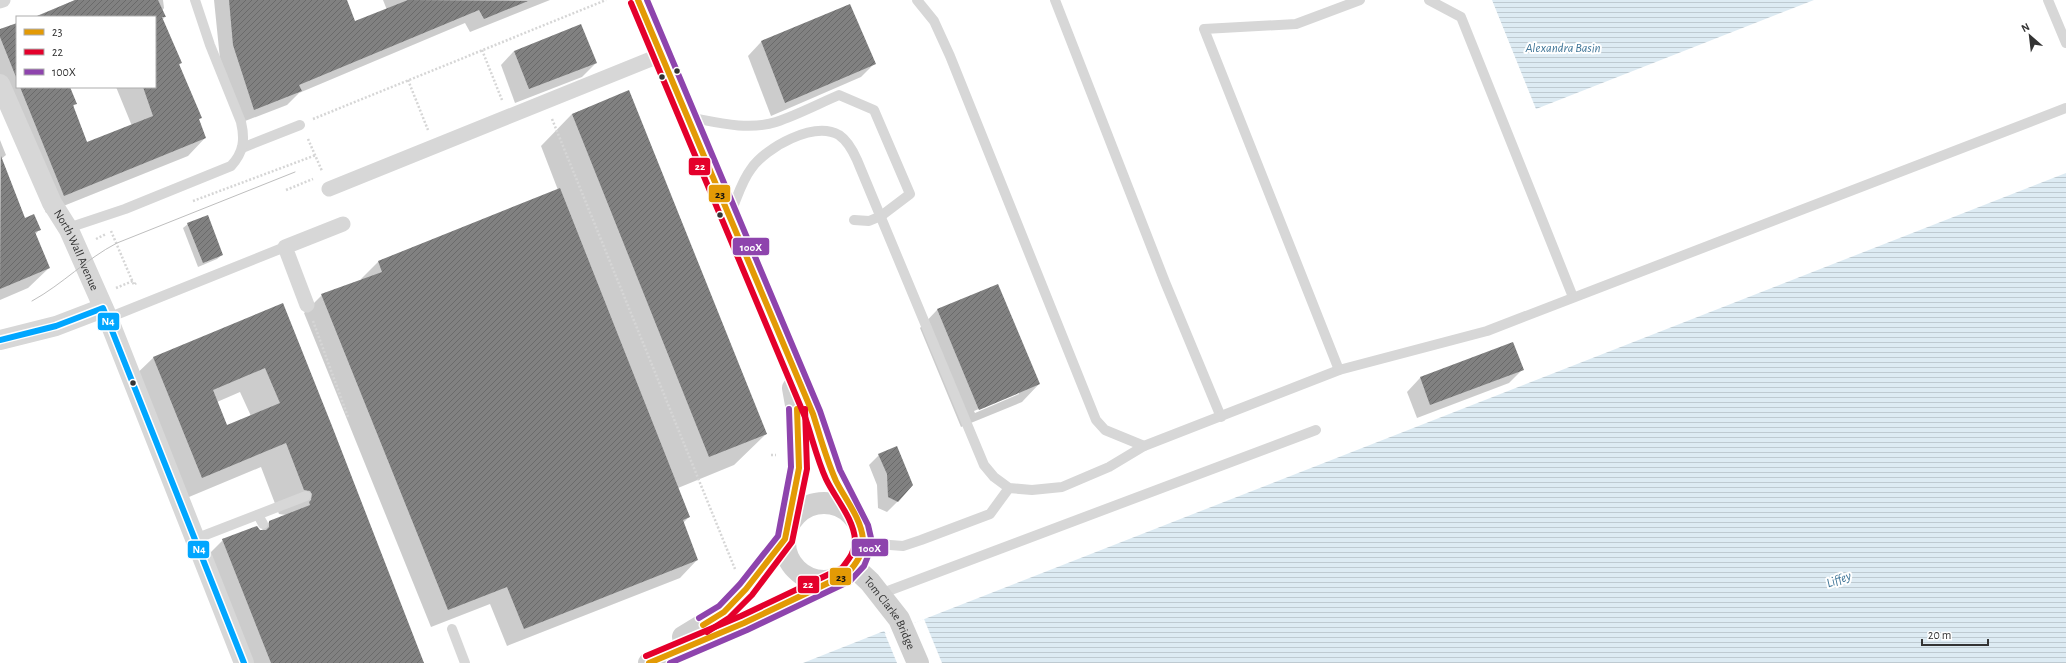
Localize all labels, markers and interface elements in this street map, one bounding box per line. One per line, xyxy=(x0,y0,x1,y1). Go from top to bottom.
legend xyxy=(16,16,156,88)
north arrow xyxy=(2010,16,2050,56)
text: N xyxy=(2020,21,2032,34)
text: 23 xyxy=(52,26,62,38)
water label: Alexandra Basin xyxy=(1524,42,1601,55)
text: 22 xyxy=(52,46,63,58)
text: 100X xyxy=(52,66,76,78)
unlabelled marker xyxy=(672,66,682,76)
unlabelled marker xyxy=(657,72,667,82)
line badge: 22 xyxy=(688,157,711,176)
text: 22 xyxy=(695,161,705,172)
line badge: 23 xyxy=(708,184,731,203)
text: 23 xyxy=(715,189,725,200)
street label: North Wall Avenue xyxy=(52,207,101,292)
unlabelled marker xyxy=(715,210,725,220)
line badge: 100X xyxy=(732,237,770,256)
text: 100X xyxy=(740,242,762,253)
line badge: N4 xyxy=(97,312,120,331)
text: N4 xyxy=(101,316,115,327)
unlabelled marker xyxy=(128,378,138,388)
line badge: 100X xyxy=(851,538,889,557)
line badge: N4 xyxy=(187,540,210,559)
text: 100X xyxy=(859,543,881,554)
text: N4 xyxy=(192,544,206,555)
line badge: 23 xyxy=(829,567,852,586)
water label: Liffey xyxy=(1825,569,1854,590)
text: 23 xyxy=(836,572,846,583)
street label: Tom Clarke Bridge xyxy=(862,574,917,651)
line badge: 22 xyxy=(797,575,820,594)
text: 22 xyxy=(803,579,813,590)
scale bar xyxy=(1922,621,1988,647)
text: 20 m xyxy=(1928,629,1951,641)

